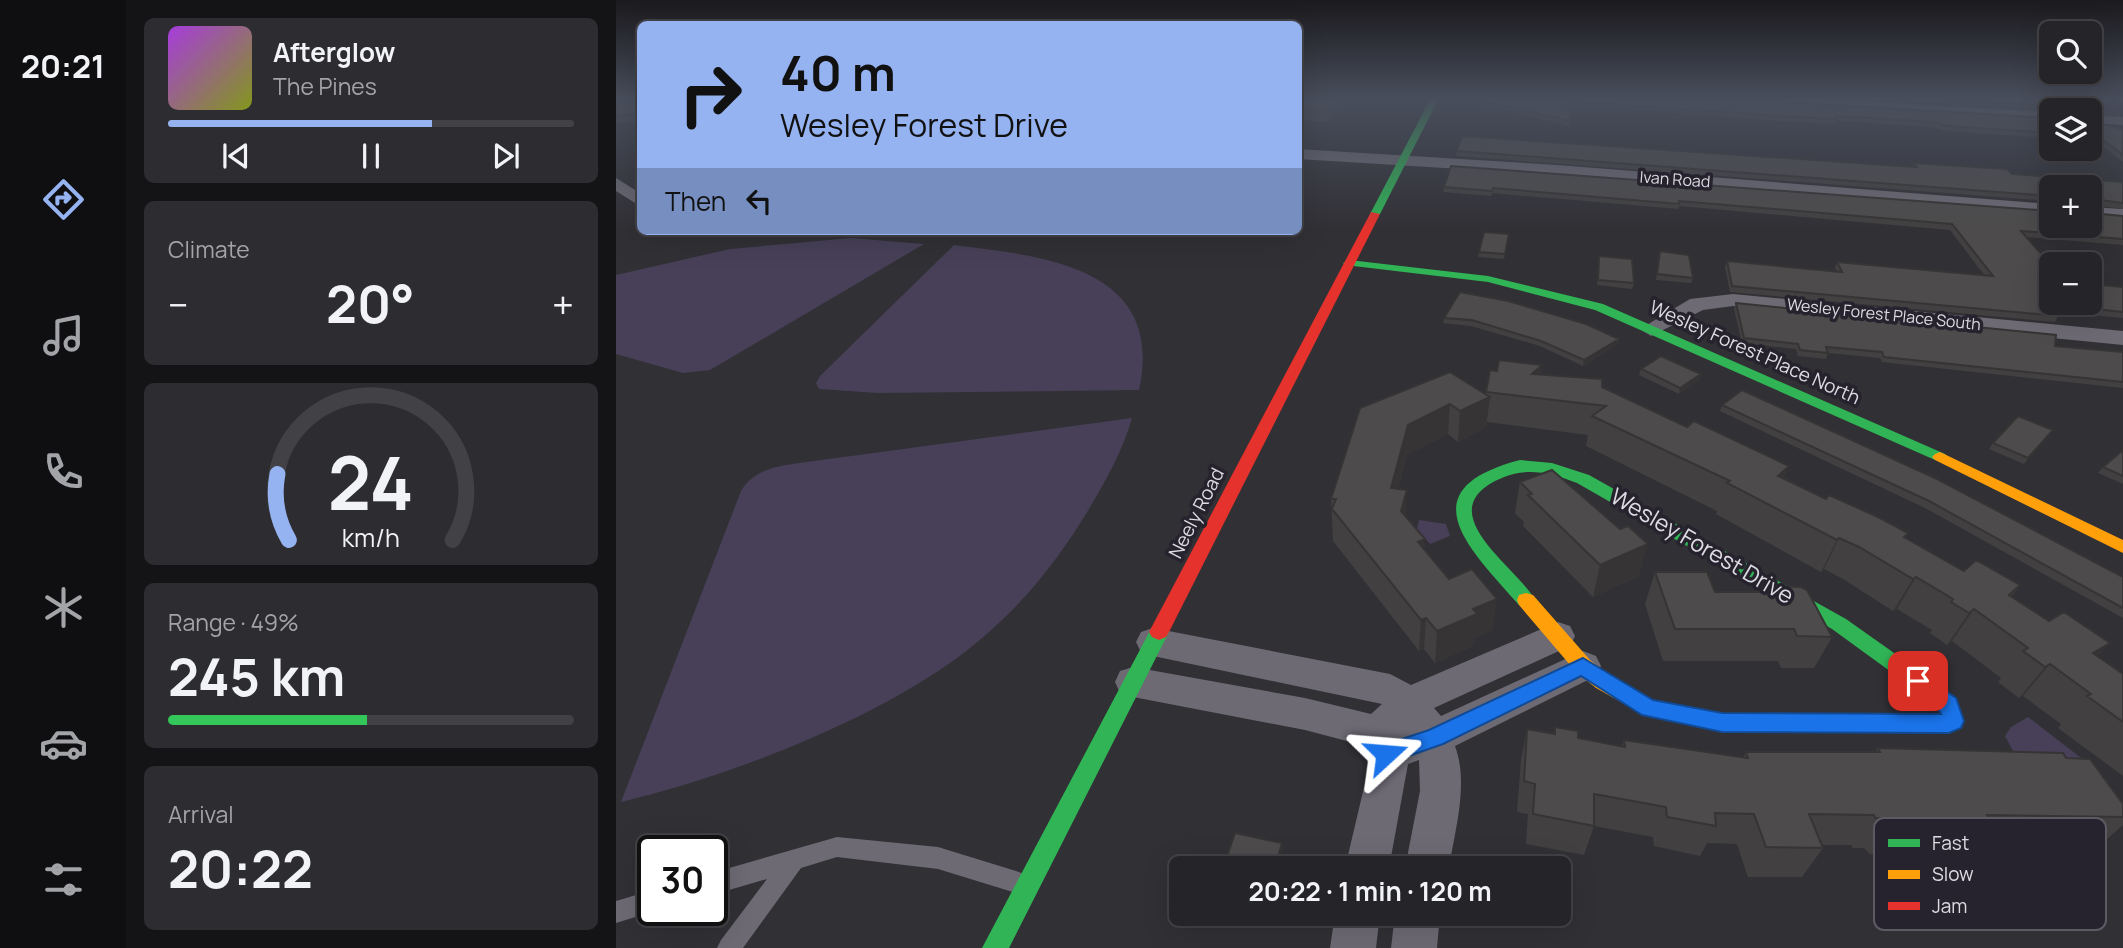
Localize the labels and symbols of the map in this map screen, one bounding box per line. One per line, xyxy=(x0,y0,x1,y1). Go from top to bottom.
street label: Ivan Road xyxy=(1639,166,1711,192)
street label: Wesley Forest Place South xyxy=(1786,293,1982,335)
street label: Wesley Forest Place North xyxy=(1645,294,1865,410)
street label: Neely Road xyxy=(1162,463,1230,563)
street label: Wesley Forest Drive xyxy=(1605,480,1800,611)
pin xyxy=(1888,651,1948,711)
position arrow xyxy=(1349,717,1423,791)
legend xyxy=(1874,818,2106,930)
text: Fast xyxy=(1932,830,1969,856)
speed limit sign: 30 xyxy=(637,835,728,926)
text: Slow xyxy=(1932,861,1974,887)
text: Jam xyxy=(1932,893,1967,919)

